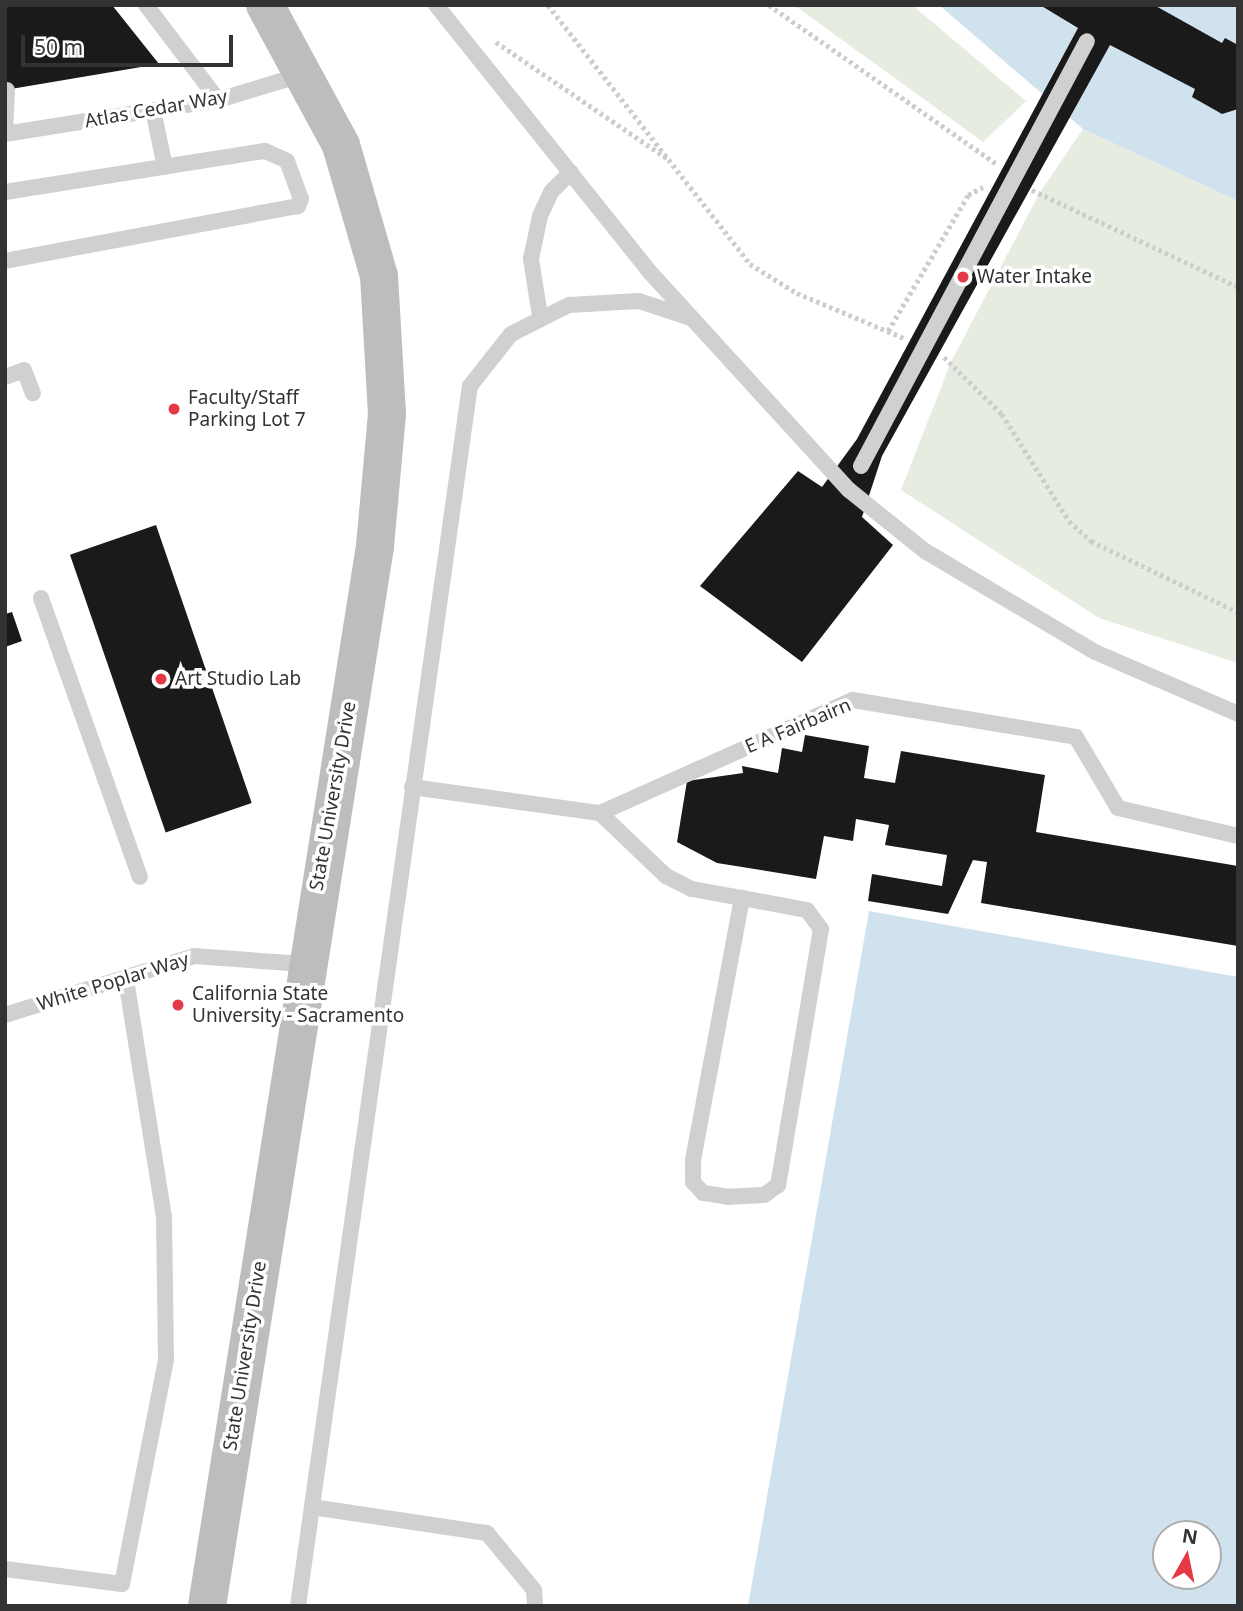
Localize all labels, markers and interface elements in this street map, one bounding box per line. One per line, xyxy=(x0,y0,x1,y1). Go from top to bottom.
scale bar xyxy=(24,21,236,65)
text: 50 m xyxy=(34,33,83,61)
street label: Atlas Cedar Way xyxy=(83,85,229,133)
place label: Water Intake xyxy=(977,266,1092,288)
marker: Water Intake xyxy=(955,269,971,285)
place label: Faculty/Staff Parking Lot 7 xyxy=(188,387,306,431)
marker: Faculty/Staff Parking Lot 7 xyxy=(166,401,182,417)
place label: Art Studio Lab xyxy=(175,668,301,690)
marker: Art Studio Lab xyxy=(153,671,169,687)
street label: E A Fairbairn xyxy=(742,693,854,759)
street label: State University Drive xyxy=(305,700,361,892)
street label: White Poplar Way xyxy=(34,948,192,1016)
place label: California State University - Sacramento xyxy=(192,983,404,1027)
marker: California State University - Sacramento xyxy=(170,997,186,1013)
street label: State University Drive xyxy=(219,1260,271,1452)
north arrow xyxy=(1152,1520,1222,1590)
text: N xyxy=(1180,1522,1200,1550)

